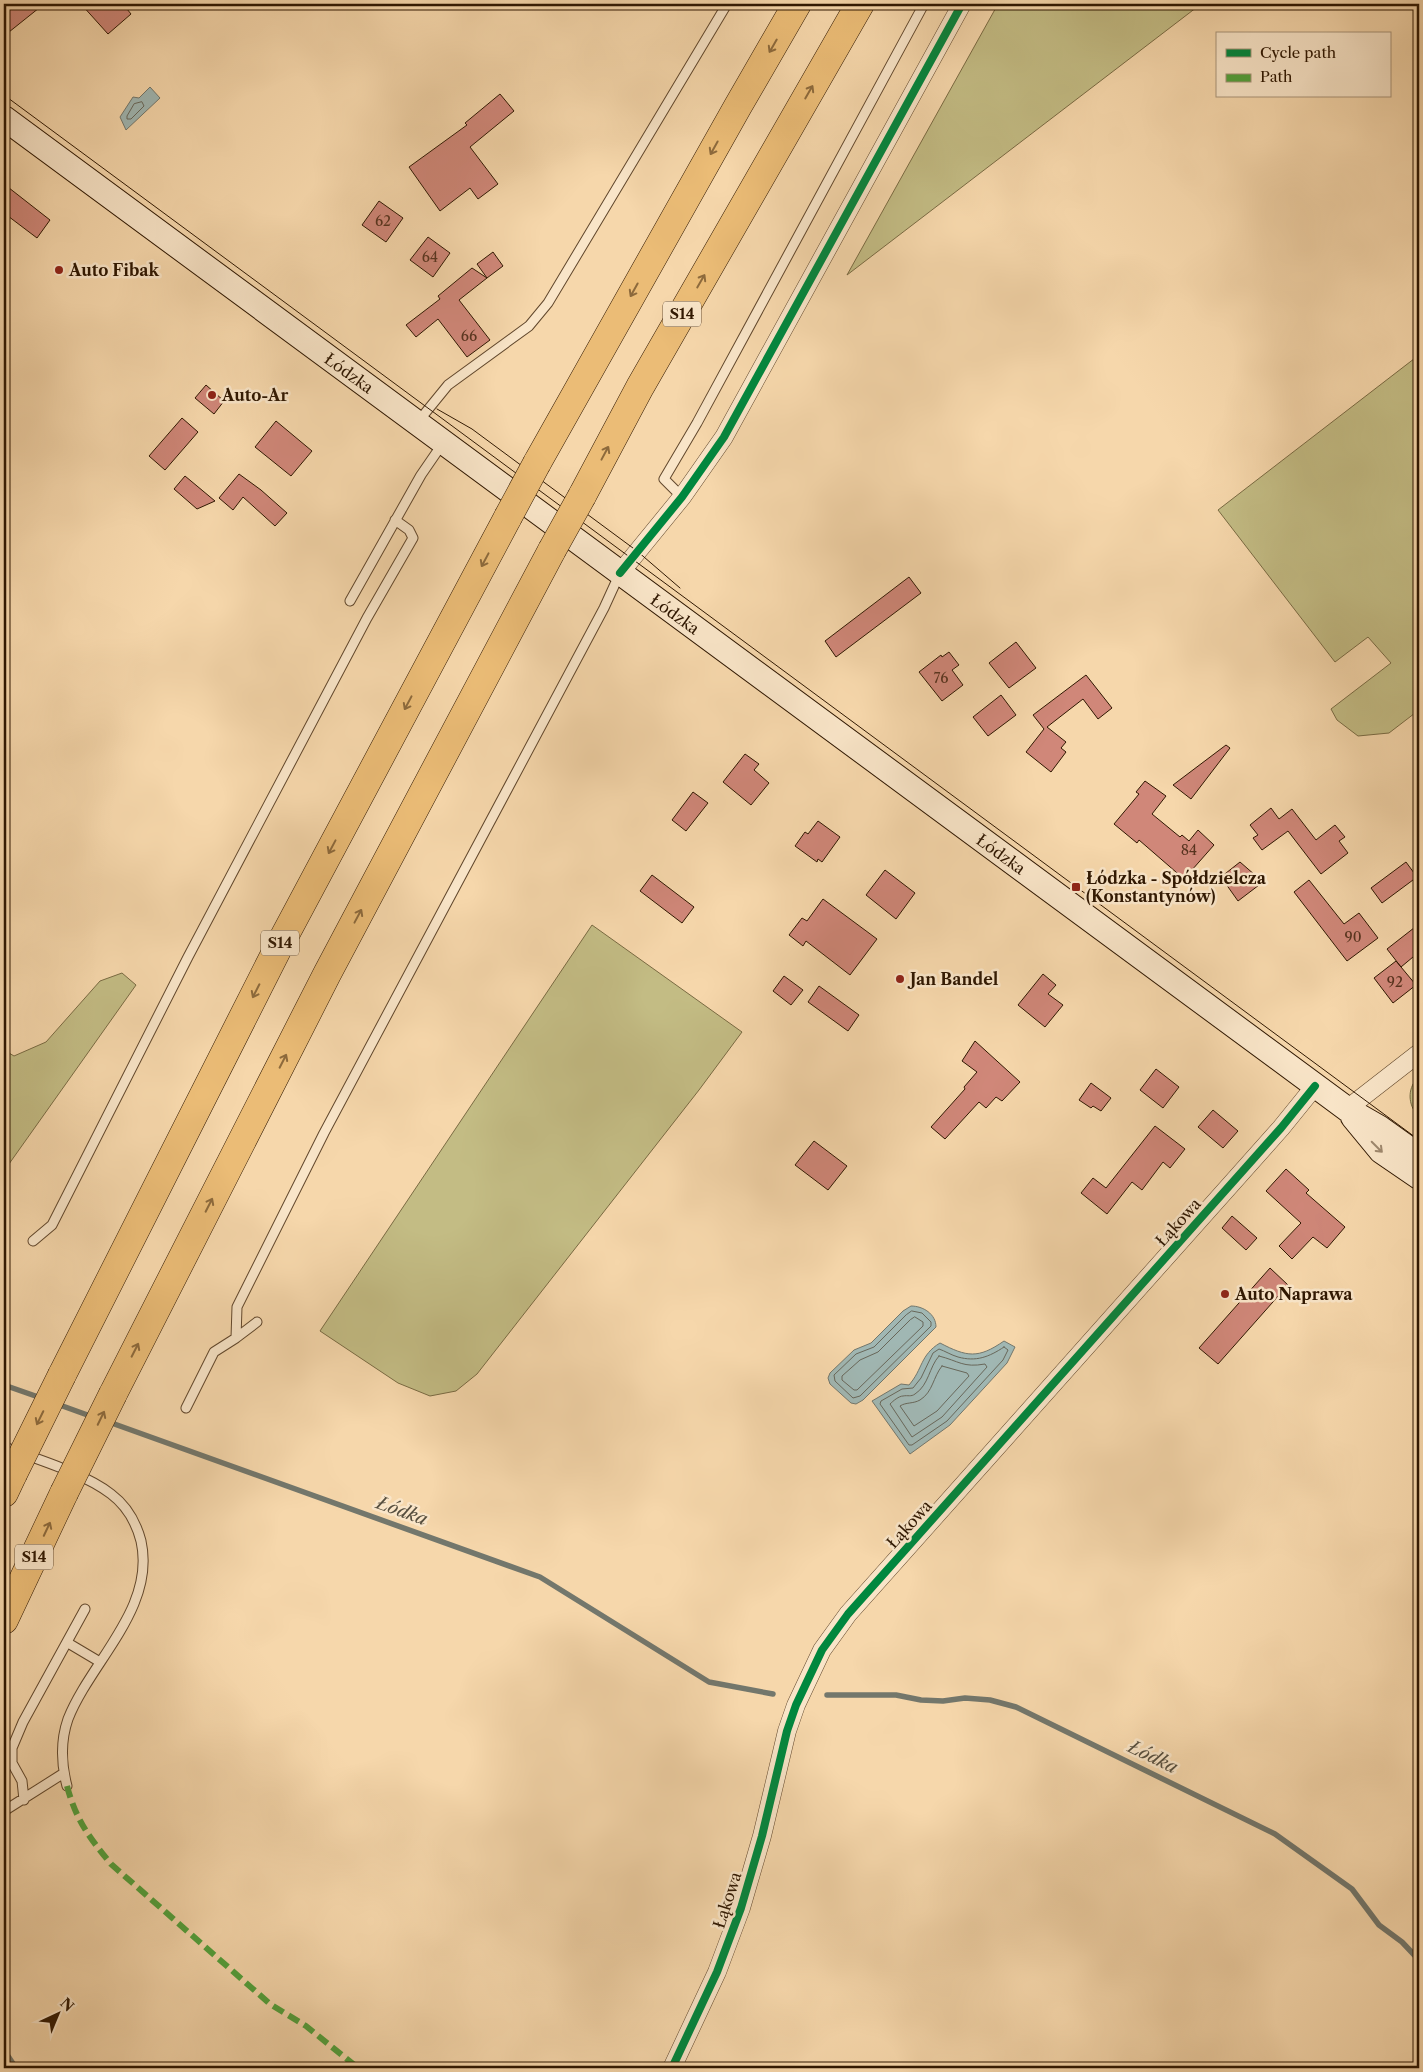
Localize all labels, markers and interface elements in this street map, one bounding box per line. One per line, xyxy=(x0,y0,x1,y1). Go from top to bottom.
legend xyxy=(1216,32,1390,98)
one-way arrow xyxy=(767,38,777,52)
text: Cycle path xyxy=(1260,43,1337,62)
text: Path xyxy=(1260,67,1293,86)
one-way arrow xyxy=(805,85,815,99)
one-way arrow xyxy=(709,140,718,155)
house number: 62 xyxy=(375,212,391,230)
house number: 64 xyxy=(422,248,438,266)
place label: Auto Fibak xyxy=(68,260,160,280)
marker: Auto Fibak xyxy=(53,264,65,276)
one-way arrow xyxy=(696,273,706,288)
one-way arrow xyxy=(629,282,639,296)
road number: S14 xyxy=(663,302,701,326)
house number: 66 xyxy=(461,327,477,345)
street label: Łódzka xyxy=(321,349,378,398)
place label: Auto-Ar xyxy=(221,385,288,405)
marker: Auto-Ar xyxy=(206,389,218,401)
one-way arrow xyxy=(601,446,610,461)
one-way arrow xyxy=(480,552,489,567)
street label: Łódzka xyxy=(647,590,704,639)
house number: 76 xyxy=(934,669,948,687)
one-way arrow xyxy=(403,696,413,711)
street label: Łódzka xyxy=(973,830,1030,879)
one-way arrow xyxy=(327,839,337,854)
house number: 84 xyxy=(1181,841,1197,859)
place label: Łódzka - Spółdzielcza (Konstantynów) xyxy=(1086,868,1267,906)
marker: Łódzka - Spółdzielcza (Konstantynów) xyxy=(1070,881,1082,893)
one-way arrow xyxy=(353,909,363,924)
house number: 90 xyxy=(1344,928,1362,946)
road number: S14 xyxy=(261,930,299,956)
place label: Jan Bandel xyxy=(907,969,999,989)
marker: Jan Bandel xyxy=(894,973,906,985)
house number: 92 xyxy=(1387,973,1403,991)
one-way arrow xyxy=(251,983,261,998)
one-way arrow xyxy=(278,1053,288,1068)
one-way arrow xyxy=(1371,1141,1383,1153)
street label: Łąkowa xyxy=(1151,1193,1205,1250)
one-way arrow xyxy=(204,1198,214,1213)
place label: Auto Naprawa xyxy=(1234,1284,1353,1304)
marker: Auto Naprawa xyxy=(1219,1288,1231,1300)
one-way arrow xyxy=(131,1343,140,1358)
one-way arrow xyxy=(35,1410,44,1425)
one-way arrow xyxy=(97,1411,107,1426)
water label: Łódka xyxy=(372,1491,431,1530)
street label: Łąkowa xyxy=(882,1495,936,1552)
one-way arrow xyxy=(43,1522,52,1537)
road number: S14 xyxy=(15,1544,53,1570)
water label: Łódka xyxy=(1123,1735,1182,1778)
street label: Łąkowa xyxy=(709,1869,746,1931)
north arrow xyxy=(32,1990,82,2040)
text: N xyxy=(56,1994,78,2015)

